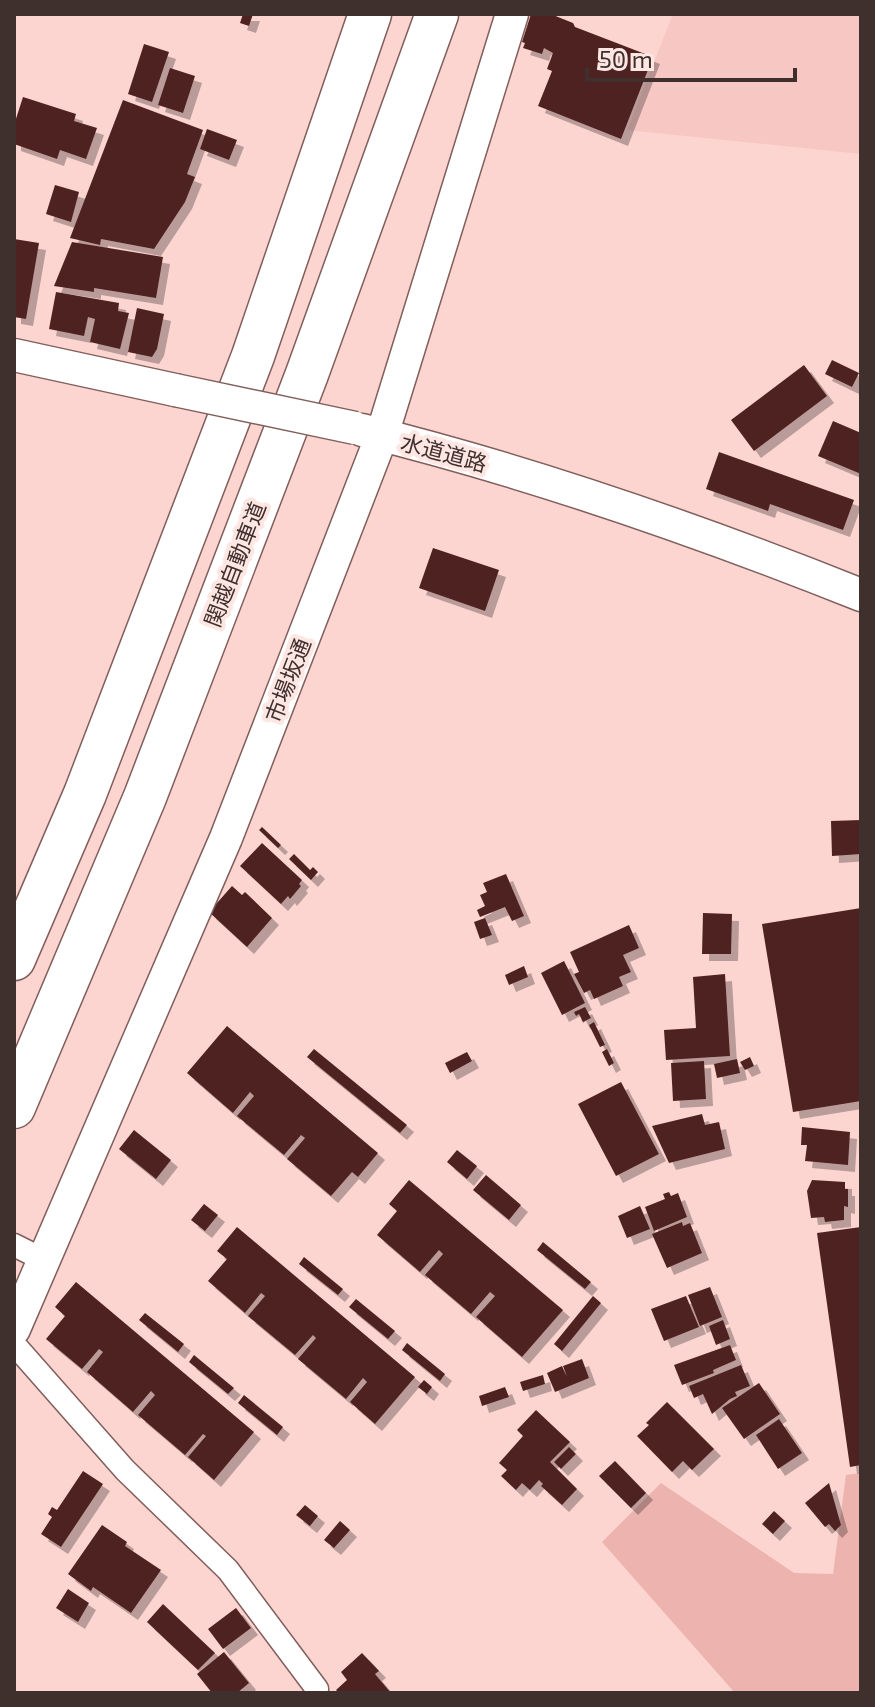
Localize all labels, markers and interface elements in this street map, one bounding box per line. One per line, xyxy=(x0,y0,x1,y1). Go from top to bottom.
scale bar xyxy=(587,32,795,82)
text: 50 m xyxy=(599,44,653,73)
street label: 水道道路 xyxy=(398,428,490,476)
street label: 関越自動車道 xyxy=(198,498,270,630)
street label: 市場坂通 xyxy=(259,634,315,726)

